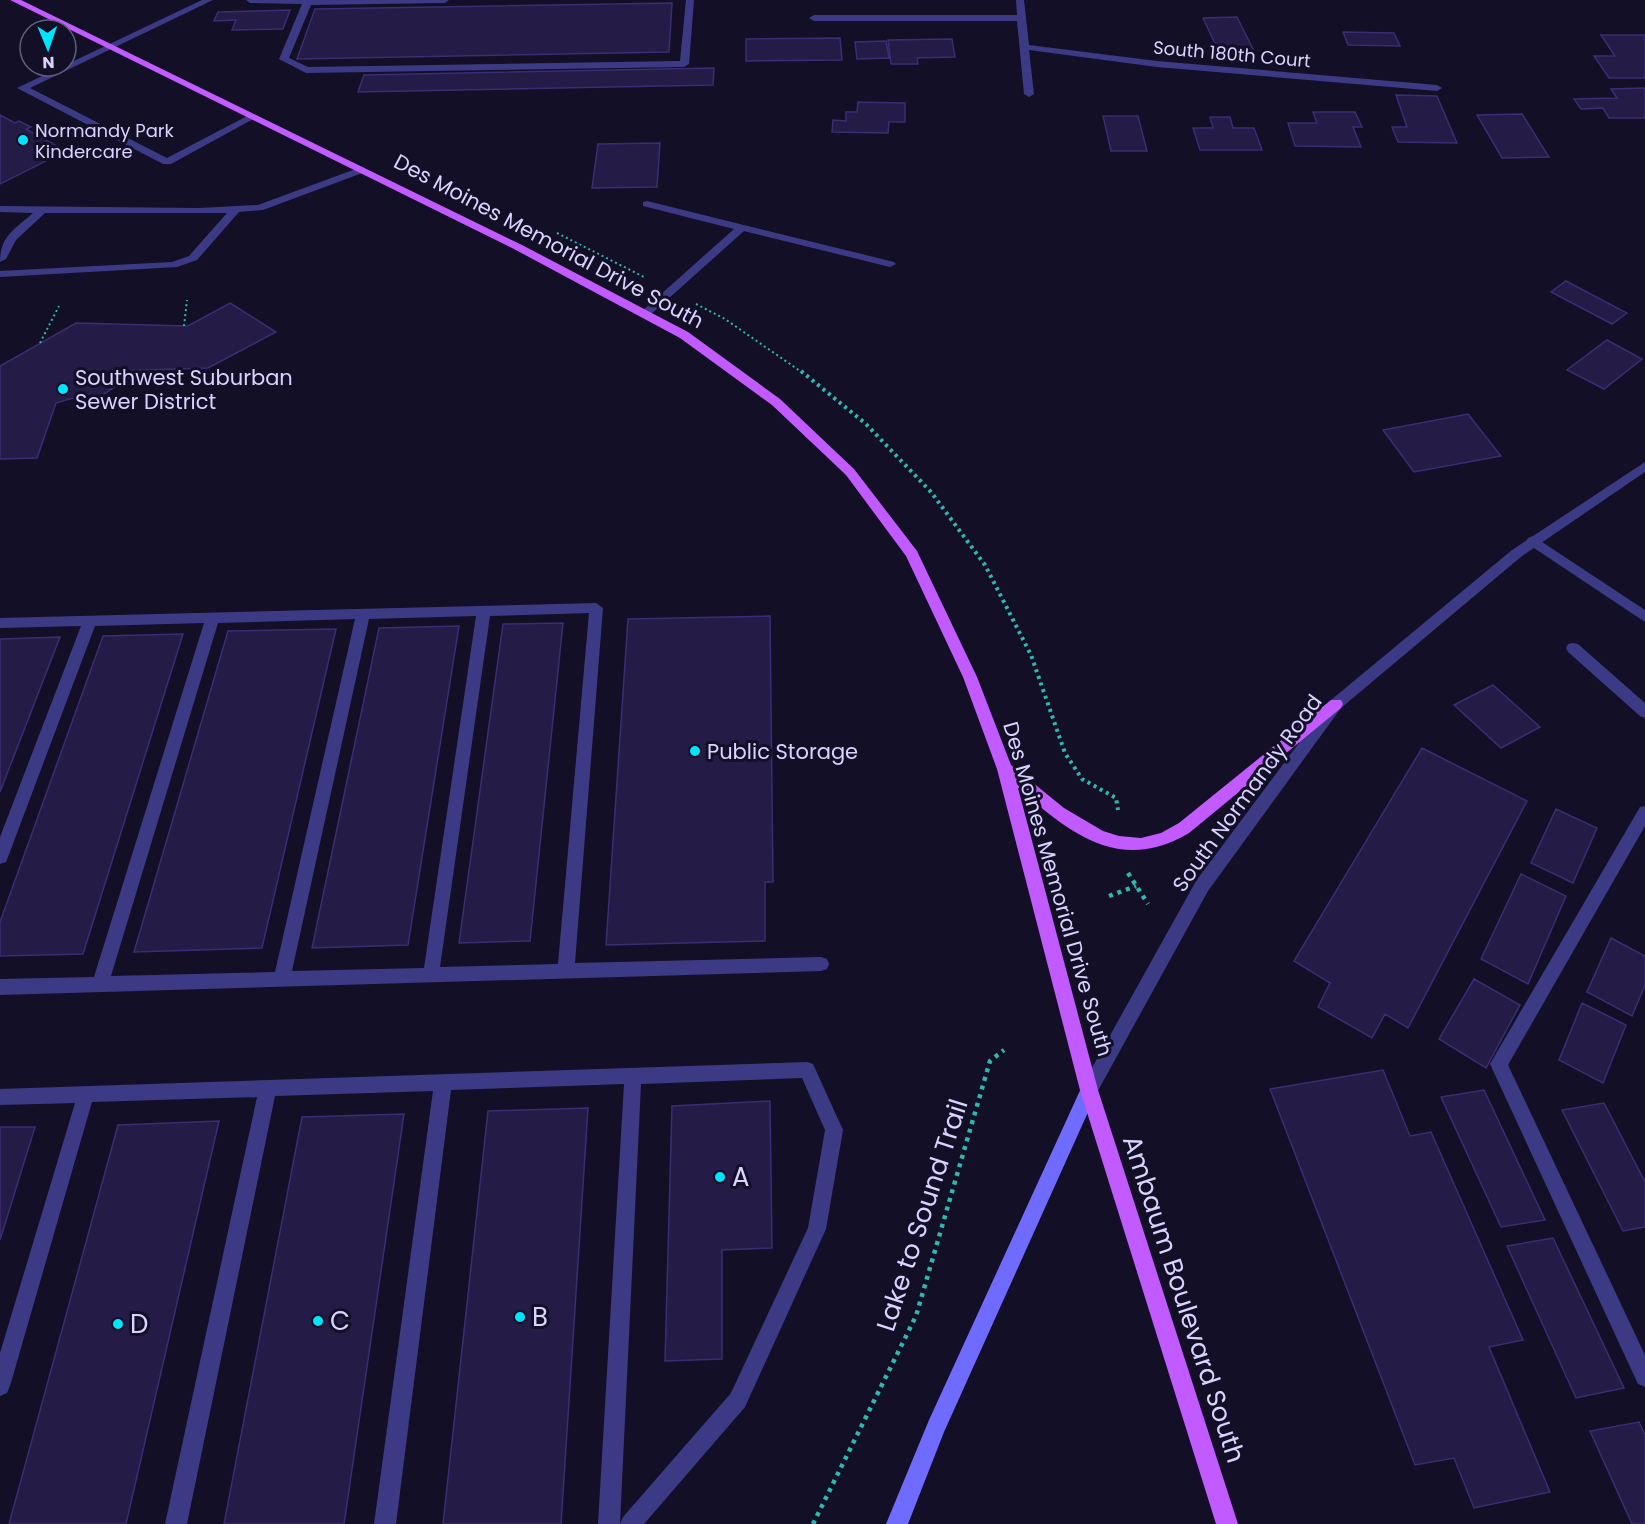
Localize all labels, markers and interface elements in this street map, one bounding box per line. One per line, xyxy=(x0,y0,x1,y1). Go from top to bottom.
north arrow xyxy=(18,18,78,78)
street label: South 180th Court xyxy=(1152,35,1312,73)
text: N xyxy=(42,51,55,74)
place label: Normandy Park Kindercare xyxy=(35,118,175,164)
marker: Normandy Park Kindercare xyxy=(16,133,30,147)
street label: Des Moines Memorial Drive South xyxy=(389,147,709,335)
place label: Southwest Suburban Sewer District xyxy=(75,363,293,416)
marker: Southwest Suburban Sewer District xyxy=(56,382,70,396)
street label: South Normandy Road xyxy=(1165,688,1329,898)
street label: Des Moines Memorial Drive South xyxy=(996,718,1120,1060)
place label: Public Storage xyxy=(707,737,858,766)
marker: Public Storage xyxy=(688,744,702,758)
street label: Lake to Sound Trail xyxy=(867,1094,977,1336)
street label: Ambaum Boulevard South xyxy=(1114,1131,1254,1467)
place label: A xyxy=(732,1159,750,1195)
marker: A xyxy=(713,1170,727,1184)
place label: B xyxy=(532,1299,548,1335)
place label: C xyxy=(330,1303,350,1339)
place label: D xyxy=(130,1306,148,1342)
marker: B xyxy=(513,1310,527,1324)
marker: C xyxy=(311,1314,325,1328)
marker: D xyxy=(111,1317,125,1331)

